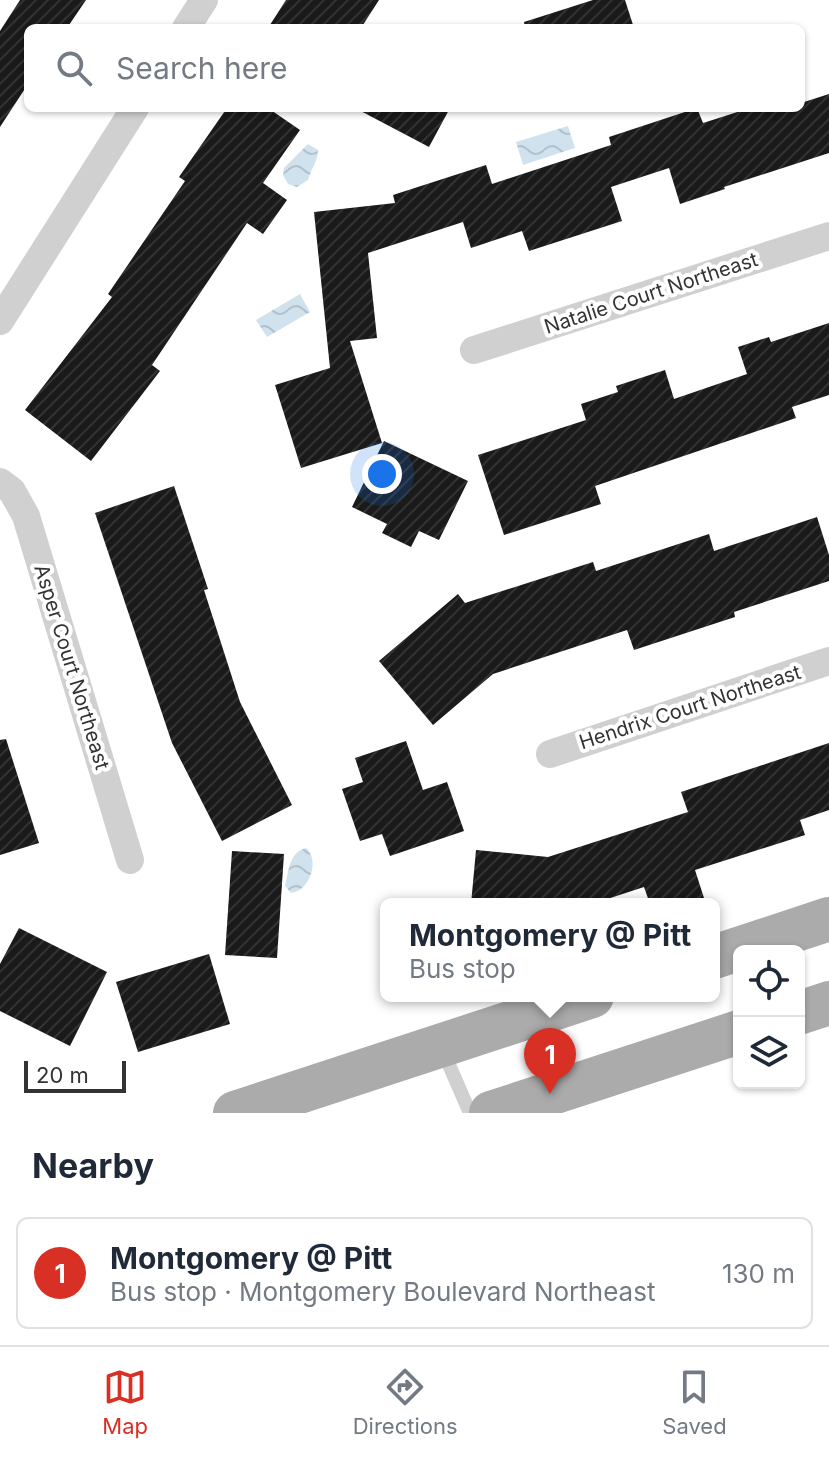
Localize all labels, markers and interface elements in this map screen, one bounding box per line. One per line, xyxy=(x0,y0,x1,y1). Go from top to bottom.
search box xyxy=(24,24,805,112)
icon: search xyxy=(52,46,96,90)
text: Search here xyxy=(116,50,288,86)
street label: Natalie Court Northeast xyxy=(541,247,761,339)
your location xyxy=(362,454,402,494)
street label: Asper Court Northeast xyxy=(29,561,115,773)
street label: Hendrix Court Northeast xyxy=(576,660,804,754)
popup xyxy=(380,898,720,1002)
text: Montgomery @ Pitt xyxy=(409,917,691,953)
map controls xyxy=(733,945,805,1089)
button: locate xyxy=(733,945,805,1017)
text: Bus stop xyxy=(409,953,516,984)
button: layers xyxy=(733,1017,805,1089)
pin: 1 xyxy=(524,1028,576,1094)
scale bar xyxy=(24,1057,126,1093)
text: 20 m xyxy=(36,1062,89,1088)
text: Nearby xyxy=(32,1145,154,1186)
text: Montgomery @ Pitt xyxy=(110,1240,392,1276)
text: 1 xyxy=(54,1258,66,1289)
text: 130 m xyxy=(722,1258,795,1289)
text: Bus stop · Montgomery Boulevard Northeast xyxy=(110,1276,655,1307)
tab: Map xyxy=(102,1365,148,1439)
tab: Directions xyxy=(353,1365,458,1439)
tab: Saved xyxy=(662,1365,727,1439)

